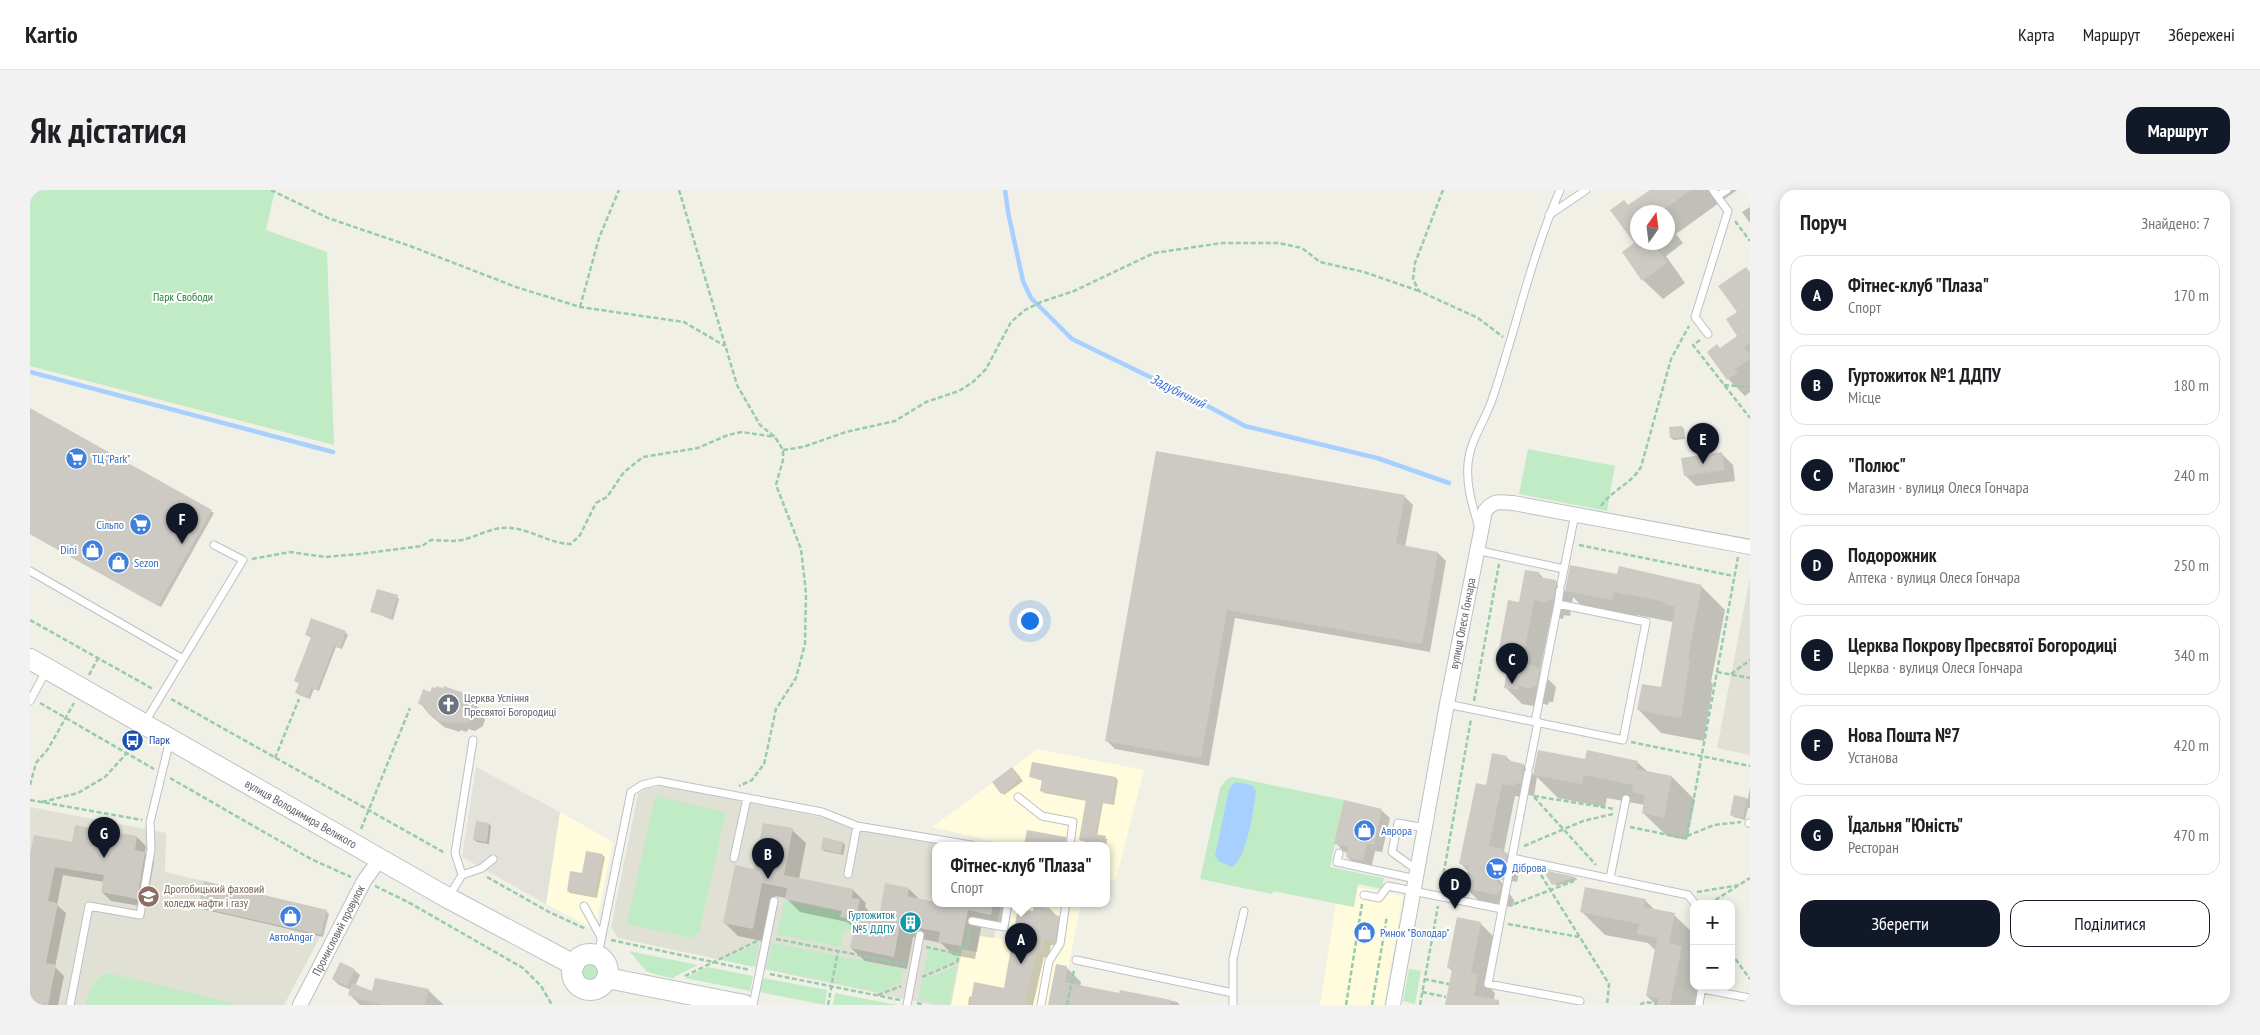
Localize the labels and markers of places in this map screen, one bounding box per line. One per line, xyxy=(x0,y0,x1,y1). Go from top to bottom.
pin: E xyxy=(1687,423,1719,464)
supermarket icon: ТЦ "Park" xyxy=(64,447,88,471)
place label: ТЦ "Park" xyxy=(92,451,131,466)
pin: F xyxy=(166,503,198,544)
supermarket icon: Сільпо xyxy=(128,513,152,537)
place label: Сільпо xyxy=(96,517,124,532)
shop icon: Dini xyxy=(81,538,105,562)
place label: Dini xyxy=(60,542,77,557)
shop icon: Sezon xyxy=(106,551,130,575)
place label: Sezon xyxy=(134,555,159,570)
pin: C xyxy=(1496,643,1528,684)
place label: Церква Успіння Пресвятої Богородиці xyxy=(464,690,556,719)
church icon: Церква Успіння Пресвятої Богородиці xyxy=(436,693,460,717)
bus stop icon: Парк xyxy=(121,728,145,752)
place label: Парк xyxy=(149,732,170,747)
pin: G xyxy=(88,817,120,858)
shop icon: Аврора xyxy=(1353,819,1377,843)
place label: Аврора xyxy=(1381,823,1412,838)
pin: B xyxy=(752,838,784,879)
supermarket icon: Діброва xyxy=(1484,856,1508,880)
place label: Діброва xyxy=(1512,860,1547,875)
pin: D xyxy=(1439,868,1471,909)
place label: Дрогобицький фаховий коледж нафти і газу xyxy=(164,881,264,910)
school or university icon: Дрогобицький фаховий коледж нафти і газу xyxy=(136,884,160,908)
shop icon: АвтоAngar xyxy=(279,904,303,928)
place label: Гуртожиток №5 ДДПУ xyxy=(848,907,896,936)
building icon: Гуртожиток №5 ДДПУ xyxy=(899,910,923,934)
shop icon: Ринок "Володар" xyxy=(1352,921,1376,945)
pin: A xyxy=(1005,923,1037,964)
place label: Ринок "Володар" xyxy=(1380,925,1450,940)
place label: АвтоAngar xyxy=(269,929,314,944)

